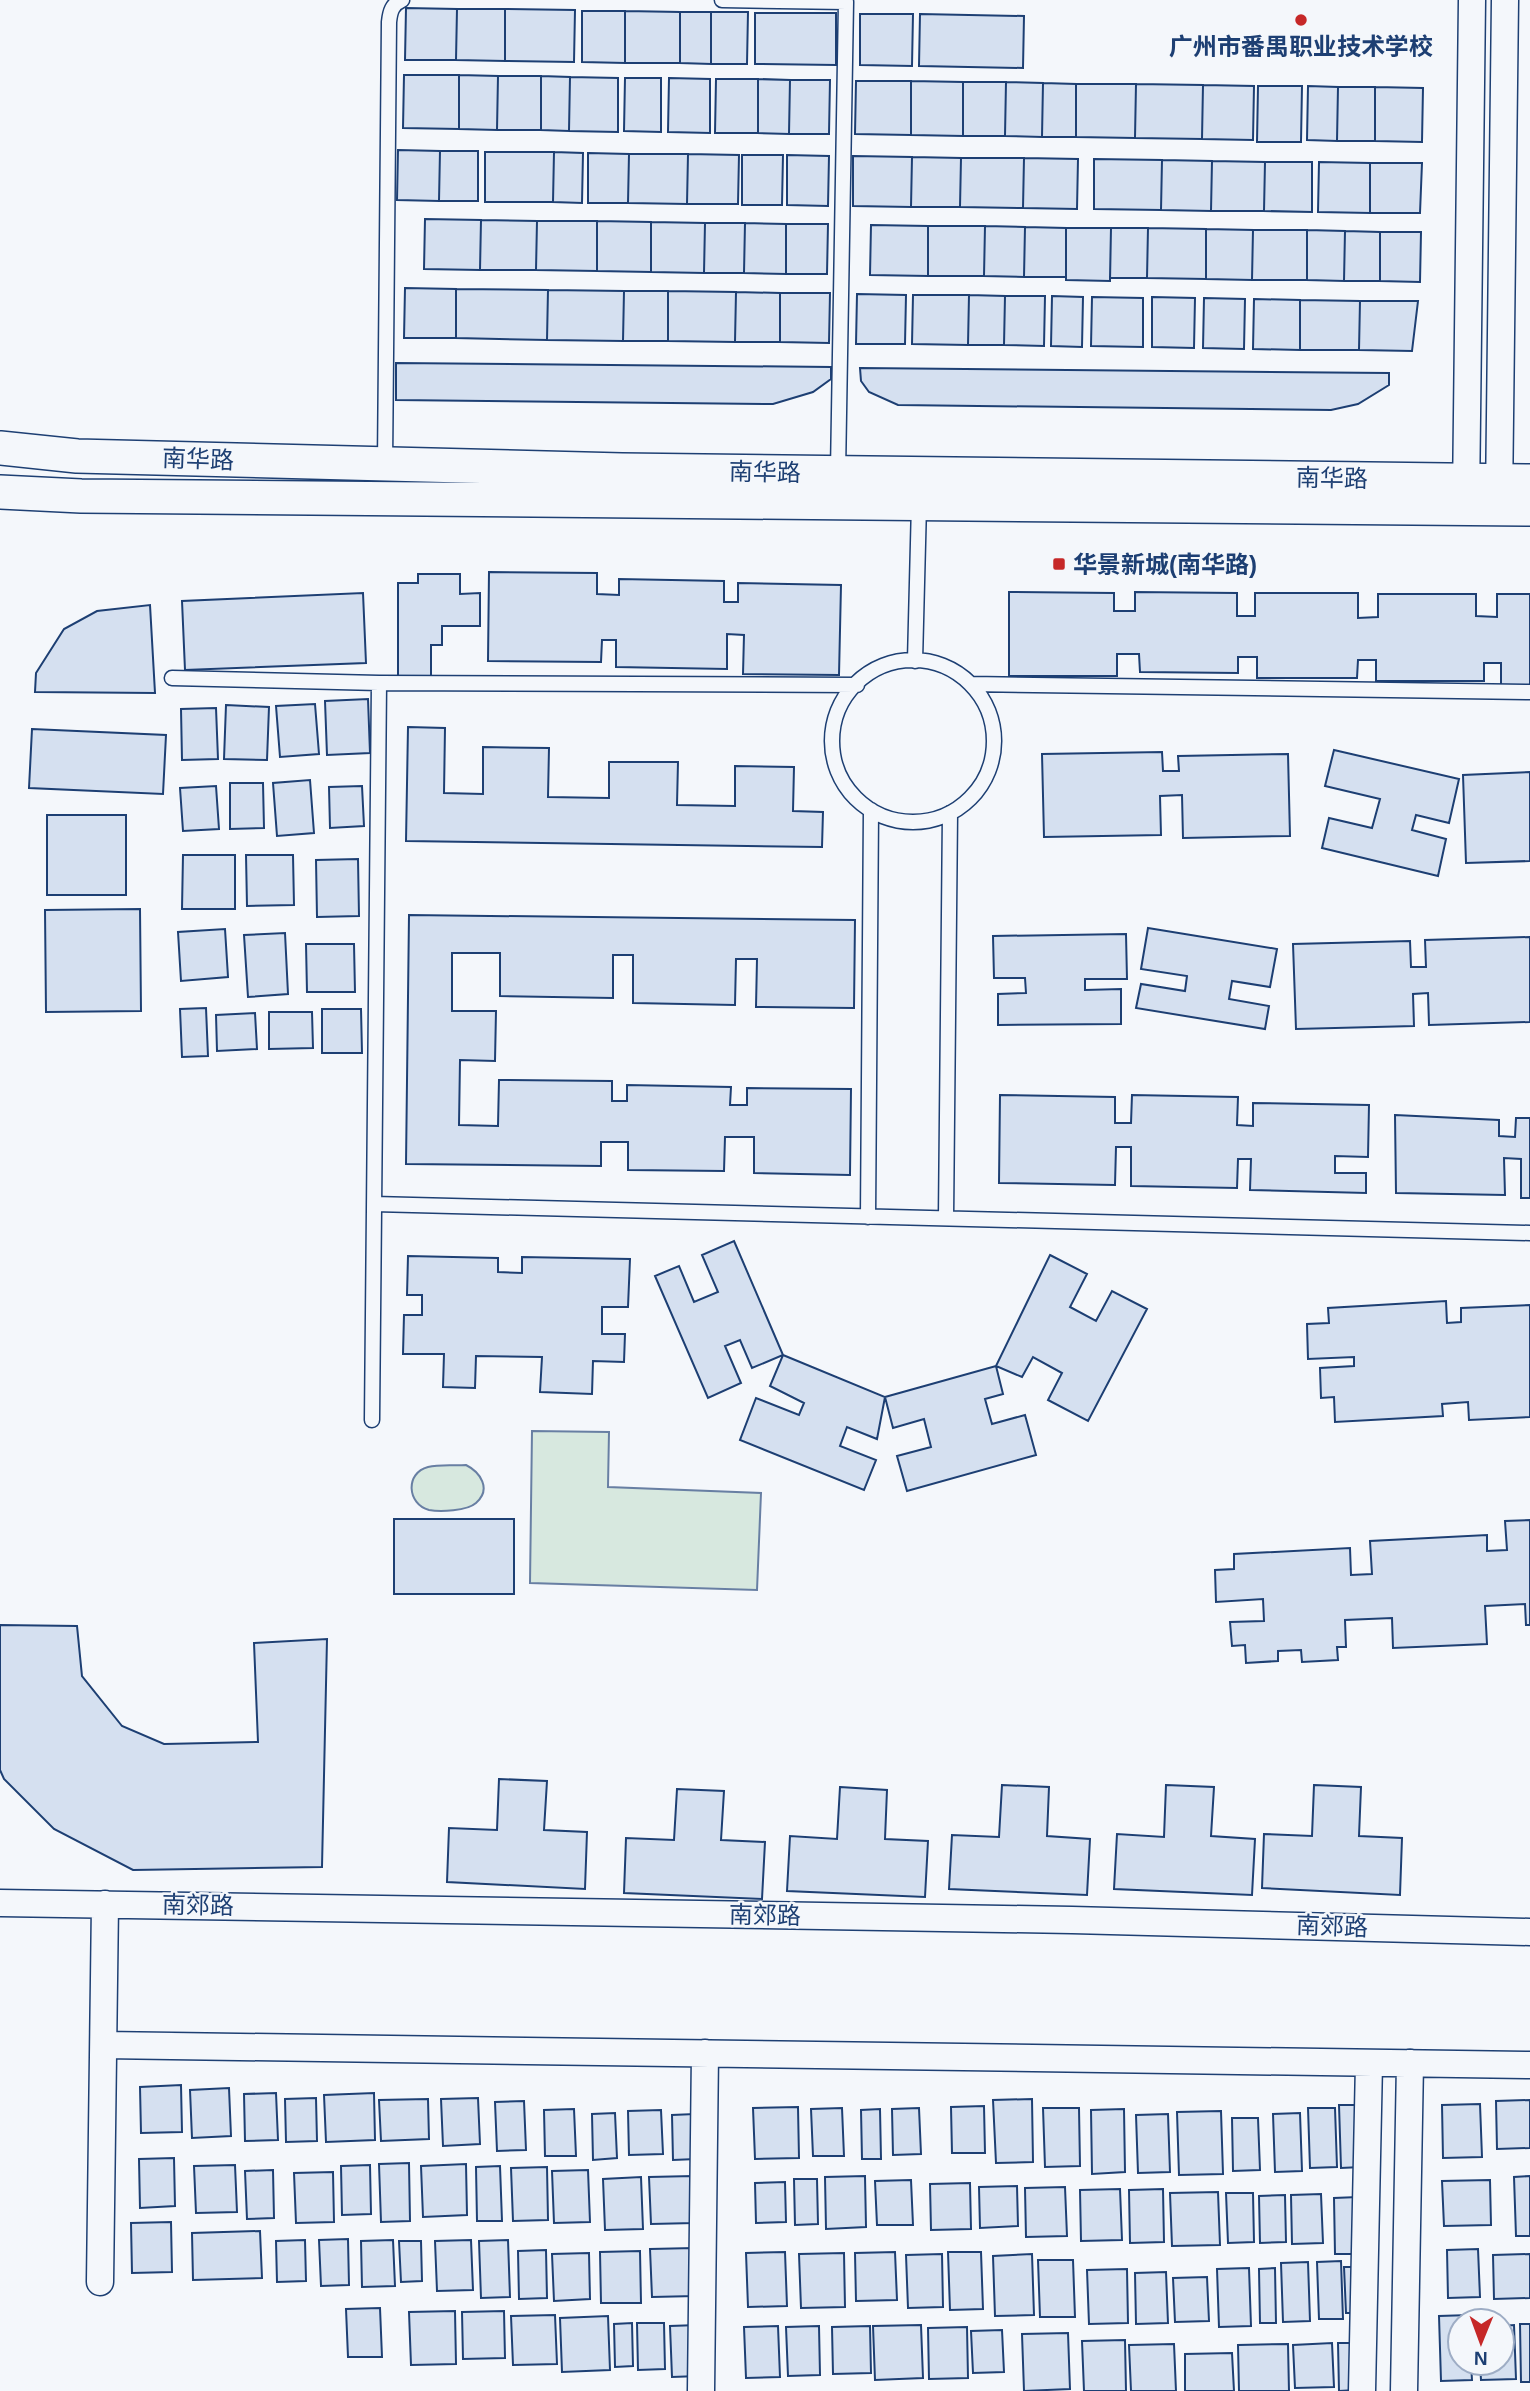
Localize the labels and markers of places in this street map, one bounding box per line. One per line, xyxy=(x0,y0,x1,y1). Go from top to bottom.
marker: 广州市番禺职业技术学校 xyxy=(1293,12,1309,28)
place label: 广州市番禺职业技术学校 xyxy=(1169,33,1433,60)
place label: 华景新城(南华路) xyxy=(1073,551,1257,578)
marker: 华景新城(南华路) xyxy=(1051,556,1067,572)

